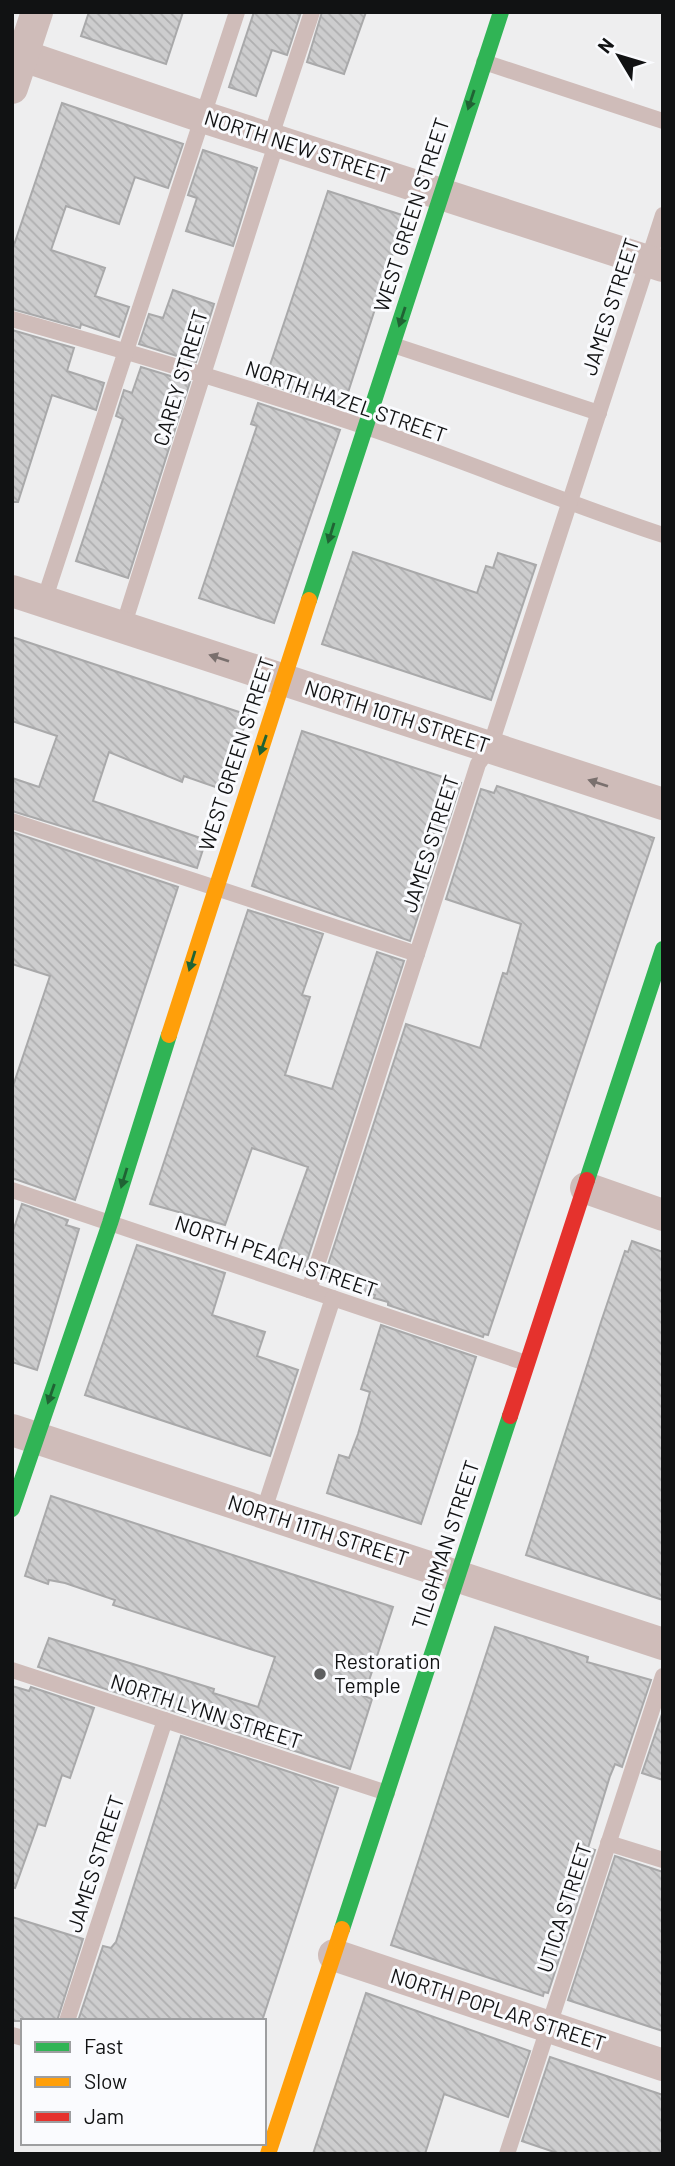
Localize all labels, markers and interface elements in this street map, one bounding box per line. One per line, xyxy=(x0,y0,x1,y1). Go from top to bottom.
north arrow xyxy=(584,21,654,91)
text: N xyxy=(592,33,618,57)
one-way arrow xyxy=(466,90,476,111)
street label: NORTH NEW STREET xyxy=(202,104,393,187)
street label: WEST GREEN STREET xyxy=(367,114,454,315)
street label: JAMES STREET xyxy=(576,235,644,378)
street label: CAREY STREET xyxy=(147,306,212,449)
one-way arrow xyxy=(396,306,406,327)
street label: NORTH HAZEL STREET xyxy=(242,354,451,447)
one-way arrow xyxy=(325,523,336,544)
street label: WEST GREEN STREET xyxy=(192,653,279,854)
one-way arrow xyxy=(208,653,229,663)
street label: NORTH 10TH STREET xyxy=(302,674,493,757)
one-way arrow xyxy=(257,734,268,755)
street label: JAMES STREET xyxy=(396,772,464,915)
one-way arrow xyxy=(587,777,608,788)
one-way arrow xyxy=(186,951,196,972)
one-way arrow xyxy=(118,1168,128,1189)
street label: NORTH PEACH STREET xyxy=(172,1209,381,1302)
one-way arrow xyxy=(45,1383,56,1404)
street label: TILGHMAN STREET xyxy=(405,1457,484,1632)
street label: NORTH 11TH STREET xyxy=(225,1489,412,1571)
place label: Restoration Temple xyxy=(334,1648,441,1697)
marker: Restoration Temple xyxy=(312,1666,328,1682)
street label: NORTH LYNN STREET xyxy=(108,1668,305,1753)
street label: JAMES STREET xyxy=(61,1792,129,1935)
street label: UTICA STREET xyxy=(531,1840,596,1975)
street label: NORTH POPLAR STREET xyxy=(388,1962,609,2055)
legend xyxy=(21,2019,266,2145)
text: Fast xyxy=(84,2033,124,2058)
text: Slow xyxy=(84,2068,127,2093)
text: Jam xyxy=(84,2103,124,2128)

